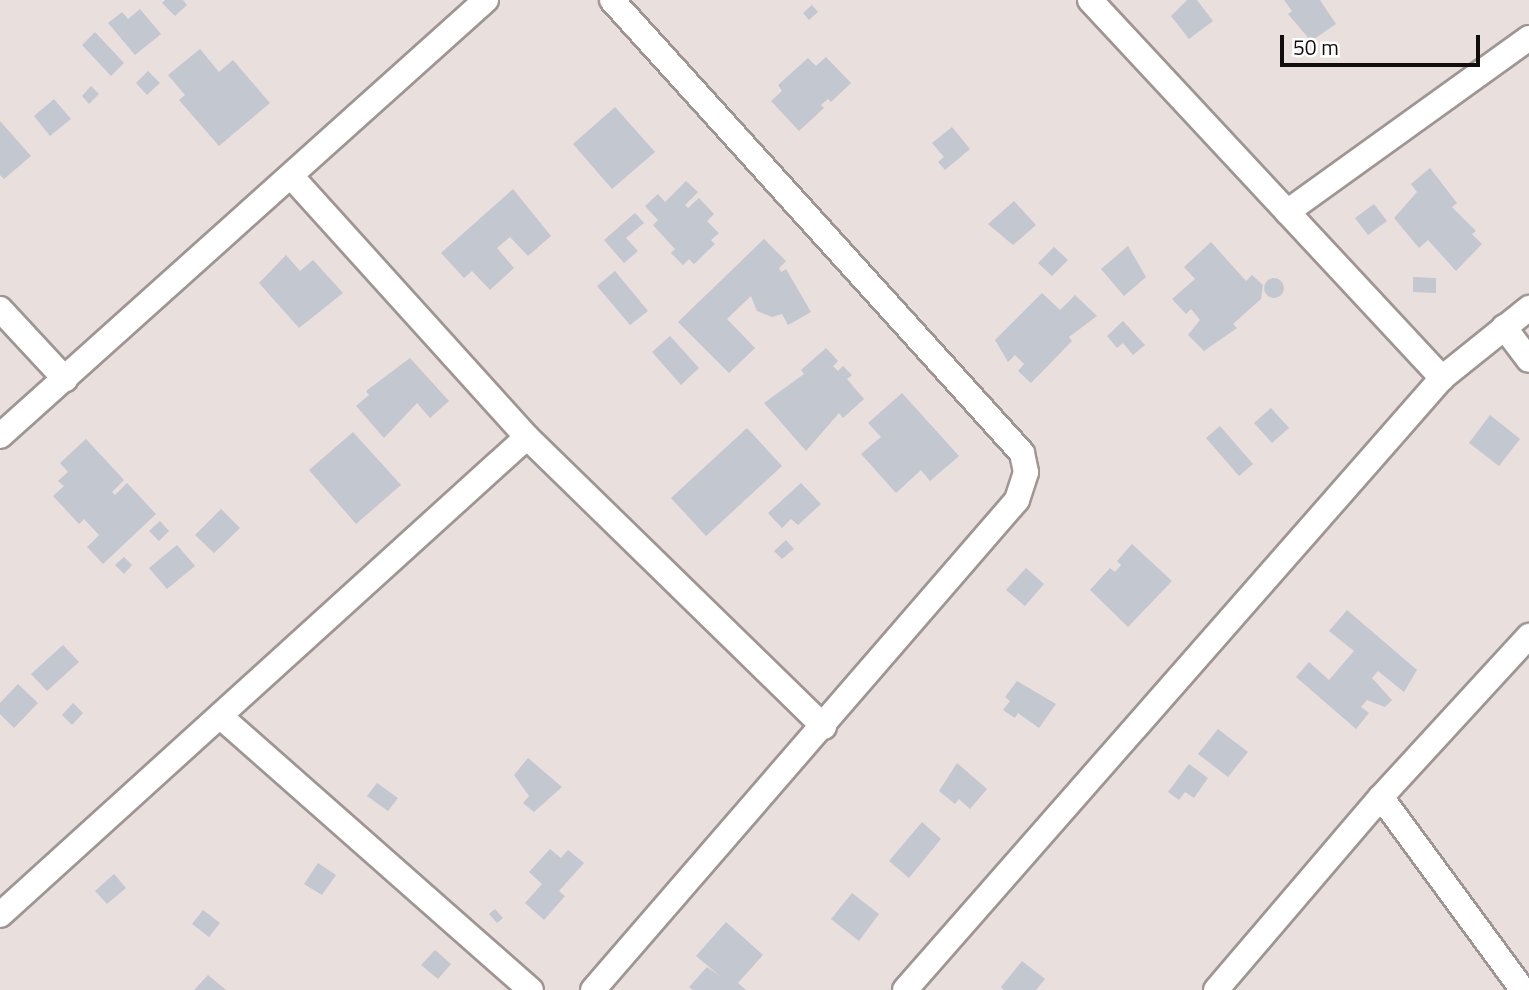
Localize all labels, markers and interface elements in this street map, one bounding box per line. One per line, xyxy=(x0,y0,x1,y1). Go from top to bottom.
scale bar xyxy=(1284,21,1484,65)
text: 50 m xyxy=(1293,31,1339,63)

